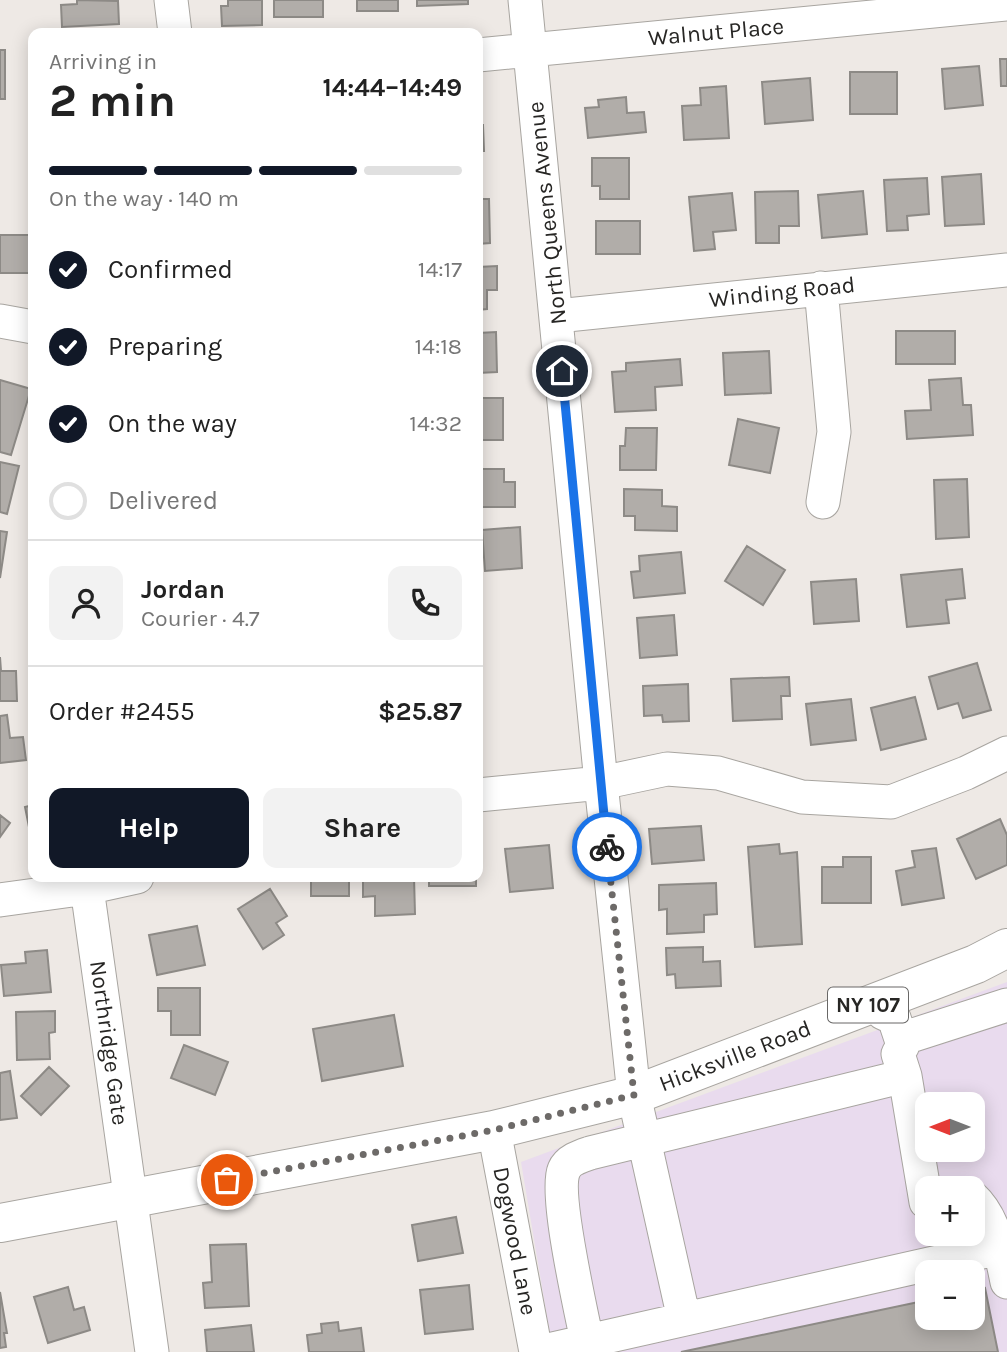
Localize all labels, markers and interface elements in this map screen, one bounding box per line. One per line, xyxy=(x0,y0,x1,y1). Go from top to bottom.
street label: Walnut Place xyxy=(647,13,785,51)
text: Arriving in xyxy=(49,48,157,75)
text: 14:44–14:49 xyxy=(323,72,462,103)
text: 2 min xyxy=(49,74,176,128)
street label: North Queens Avenue xyxy=(522,100,572,326)
text: On the way · 140 m xyxy=(49,185,239,212)
icon: check xyxy=(49,251,87,289)
text: Confirmed xyxy=(108,254,233,285)
text: 14:17 xyxy=(418,256,462,283)
street label: Winding Road xyxy=(707,271,857,313)
icon: check xyxy=(49,328,87,366)
text: Preparing xyxy=(108,331,222,362)
text: 14:18 xyxy=(415,333,462,360)
pin xyxy=(532,341,592,401)
icon: home xyxy=(543,352,581,390)
icon: check xyxy=(49,405,87,443)
text: On the way xyxy=(108,408,237,439)
text: 14:32 xyxy=(409,410,462,437)
text: Delivered xyxy=(108,485,218,516)
button: person xyxy=(49,566,123,640)
button: phone xyxy=(388,566,462,640)
text: Jordan xyxy=(141,574,225,605)
text: Courier · 4.7 xyxy=(141,605,260,632)
text: Order #2455 xyxy=(49,696,195,727)
text: $25.87 xyxy=(378,696,462,727)
button: Help xyxy=(49,788,249,868)
button: Share xyxy=(263,788,462,868)
courier xyxy=(572,812,642,882)
icon: bike xyxy=(588,828,626,866)
street label: Northridge Gate xyxy=(84,959,134,1127)
road number: NY 107 xyxy=(828,988,908,1023)
street label: Hicksville Road xyxy=(655,1015,815,1097)
north arrow xyxy=(915,1092,985,1162)
map controls xyxy=(915,1092,985,1330)
pin xyxy=(197,1150,257,1210)
icon: bag xyxy=(208,1161,246,1199)
street label: Dogwood Lane xyxy=(487,1164,543,1318)
button: + xyxy=(915,1176,985,1246)
button: − xyxy=(915,1260,985,1330)

